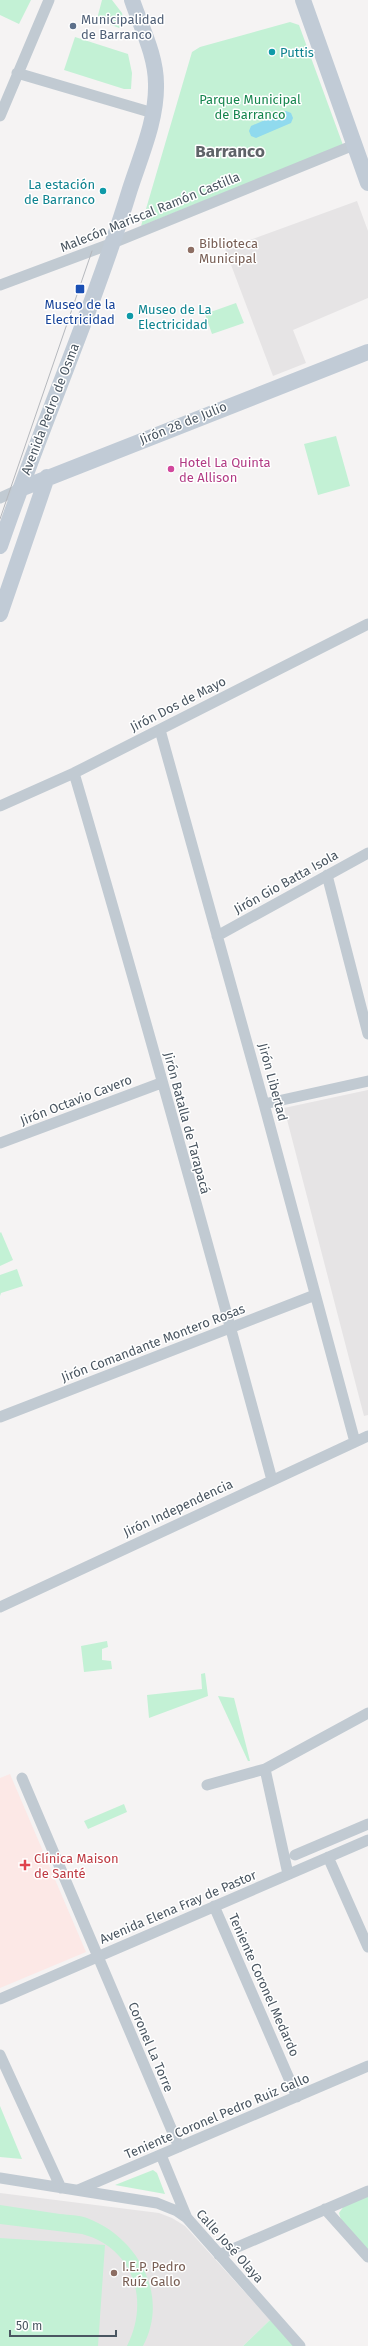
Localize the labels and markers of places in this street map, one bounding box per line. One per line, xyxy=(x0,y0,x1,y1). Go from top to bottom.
place label: Municipalidad de Barranco xyxy=(81,12,164,42)
marker: Municipalidad de Barranco xyxy=(68,21,78,31)
place label: Puttis xyxy=(280,45,314,60)
marker: Puttis xyxy=(267,47,277,57)
place label: La estación de Barranco xyxy=(24,177,95,207)
marker: La estación de Barranco xyxy=(98,186,108,196)
place label: Biblioteca Municipal xyxy=(199,236,258,266)
marker: Biblioteca Municipal xyxy=(186,245,196,255)
marker: Museo de la Electricidad xyxy=(74,283,86,295)
place label: Museo de la Electricidad xyxy=(45,297,116,327)
place label: Museo de La Electricidad xyxy=(138,302,212,332)
marker: Museo de La Electricidad xyxy=(125,311,135,321)
place label: Hotel La Quinta de Allison xyxy=(179,455,271,485)
marker: Hotel La Quinta de Allison xyxy=(166,464,176,474)
place label: Clínica Maison de Santé xyxy=(34,1851,119,1881)
marker: Clínica Maison de Santé xyxy=(19,1859,31,1871)
place label: I.E.P. Pedro Ruíz Gallo xyxy=(122,2259,186,2289)
marker: I.E.P. Pedro Ruíz Gallo xyxy=(109,2268,119,2278)

